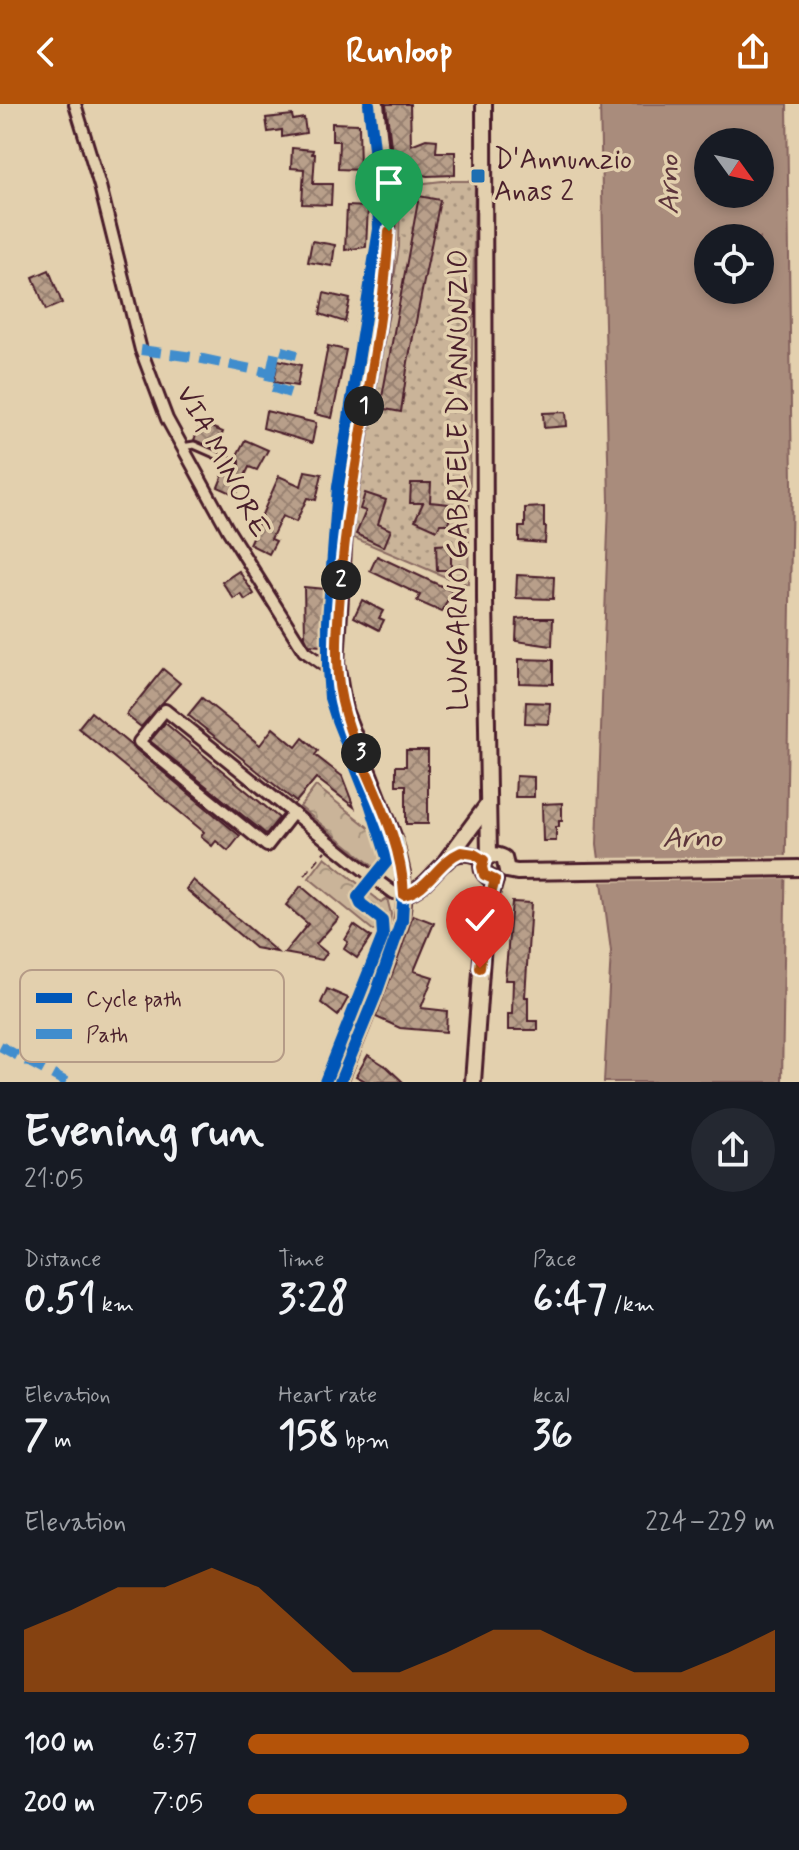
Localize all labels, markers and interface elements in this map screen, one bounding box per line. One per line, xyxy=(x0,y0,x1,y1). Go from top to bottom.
text: Runloop xyxy=(346,29,453,76)
icon: back xyxy=(24,30,68,74)
icon: share xyxy=(731,30,775,74)
north arrow xyxy=(694,128,774,208)
map controls xyxy=(694,128,774,304)
place label: D'Annunzio Anas 2 xyxy=(494,142,632,211)
pin xyxy=(355,149,423,231)
water label: Arno xyxy=(650,154,689,215)
icon: arrive xyxy=(367,161,411,205)
marker: D'Annunzio Anas 2 xyxy=(469,167,487,185)
button: locate xyxy=(694,224,774,304)
street label: LUNGARNO GABRIELE D'ANNUNZIO xyxy=(441,249,478,711)
street label: VIA MINORE xyxy=(166,379,278,545)
pin: 1 xyxy=(344,386,384,426)
text: 1 xyxy=(359,392,369,420)
pin: 2 xyxy=(321,560,361,600)
text: 2 xyxy=(336,566,346,594)
pin: 3 xyxy=(341,733,381,773)
text: 3 xyxy=(356,739,366,767)
water label: Arno xyxy=(662,819,723,858)
pin xyxy=(446,886,514,968)
icon: check xyxy=(458,898,502,942)
legend xyxy=(20,970,284,1062)
text: Cycle path xyxy=(86,986,182,1014)
text: Path xyxy=(86,1022,128,1050)
text: Evening run xyxy=(24,1104,264,1162)
button: share xyxy=(691,1108,775,1192)
text: 21:05 xyxy=(24,1163,83,1197)
text: Distance xyxy=(24,1246,101,1274)
text: Time xyxy=(278,1246,324,1274)
text: Pace xyxy=(533,1246,576,1274)
text: 0.51 xyxy=(24,1274,96,1326)
text: 3:28 xyxy=(278,1274,349,1326)
text: 6:47 xyxy=(533,1274,607,1326)
text: km xyxy=(96,1291,134,1319)
text: /km xyxy=(607,1291,655,1319)
text: Elevation xyxy=(24,1382,111,1410)
text: Heart rate xyxy=(278,1382,377,1410)
text: kcal xyxy=(533,1382,570,1410)
text: 7 xyxy=(24,1410,48,1462)
text: 158 xyxy=(278,1410,339,1462)
text: 36 xyxy=(533,1410,573,1462)
text: m xyxy=(48,1427,72,1455)
text: bpm xyxy=(339,1427,389,1455)
text: Elevation xyxy=(24,1506,126,1540)
text: 224–229 m xyxy=(645,1506,775,1540)
text: 100 m xyxy=(24,1727,94,1761)
text: 6:37 xyxy=(152,1727,197,1761)
text: 200 m xyxy=(24,1787,95,1821)
text: 7:05 xyxy=(152,1787,203,1821)

